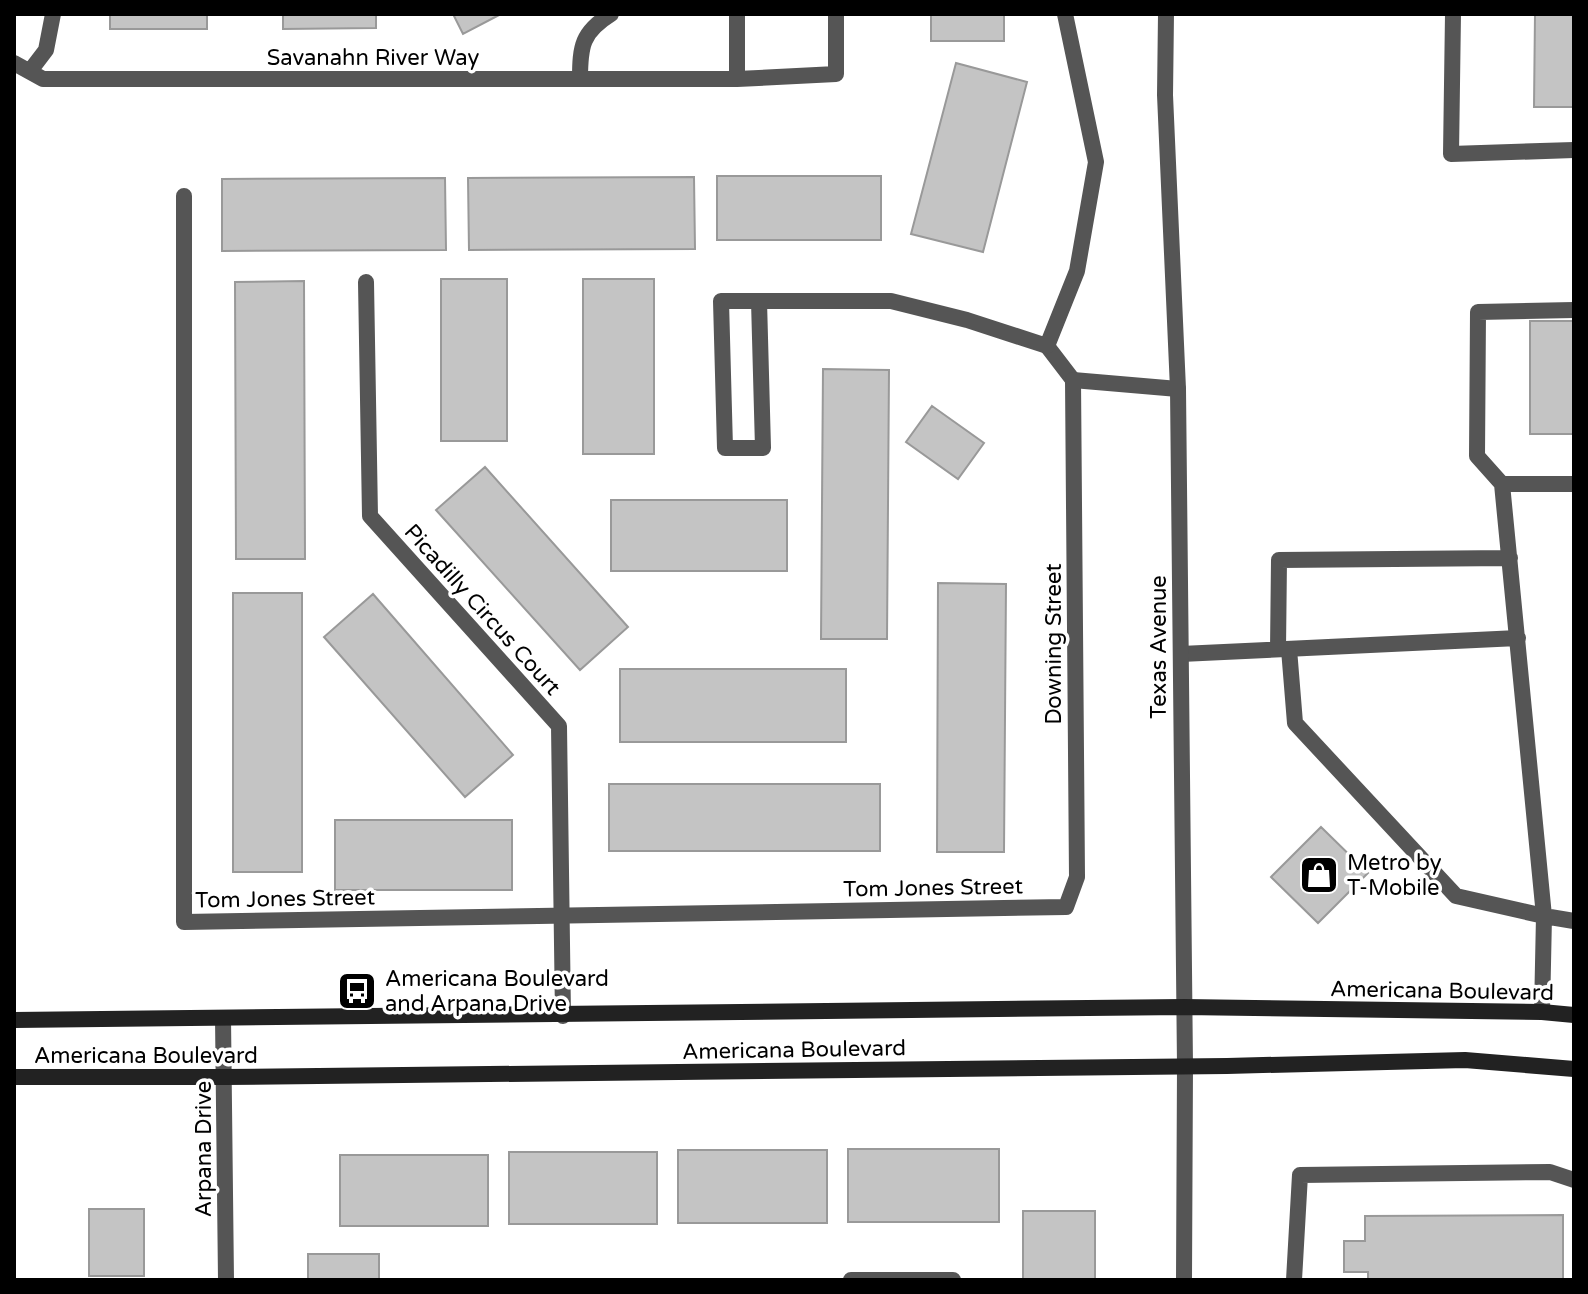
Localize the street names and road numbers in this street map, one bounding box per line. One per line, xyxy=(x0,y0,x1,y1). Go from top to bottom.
street label: Savanahn River Way xyxy=(267,45,479,71)
street label: Picadilly Circus Court xyxy=(399,519,566,700)
street label: Downing Street xyxy=(1041,563,1067,725)
street label: Texas Avenue xyxy=(1146,575,1172,719)
street label: Tom Jones Street xyxy=(843,873,1023,903)
street label: Tom Jones Street xyxy=(195,884,375,914)
street label: Americana Boulevard xyxy=(1330,976,1554,1006)
street label: Americana Boulevard xyxy=(682,1035,906,1065)
street label: Americana Boulevard xyxy=(34,1043,258,1069)
street label: Arpana Drive xyxy=(191,1081,217,1217)

